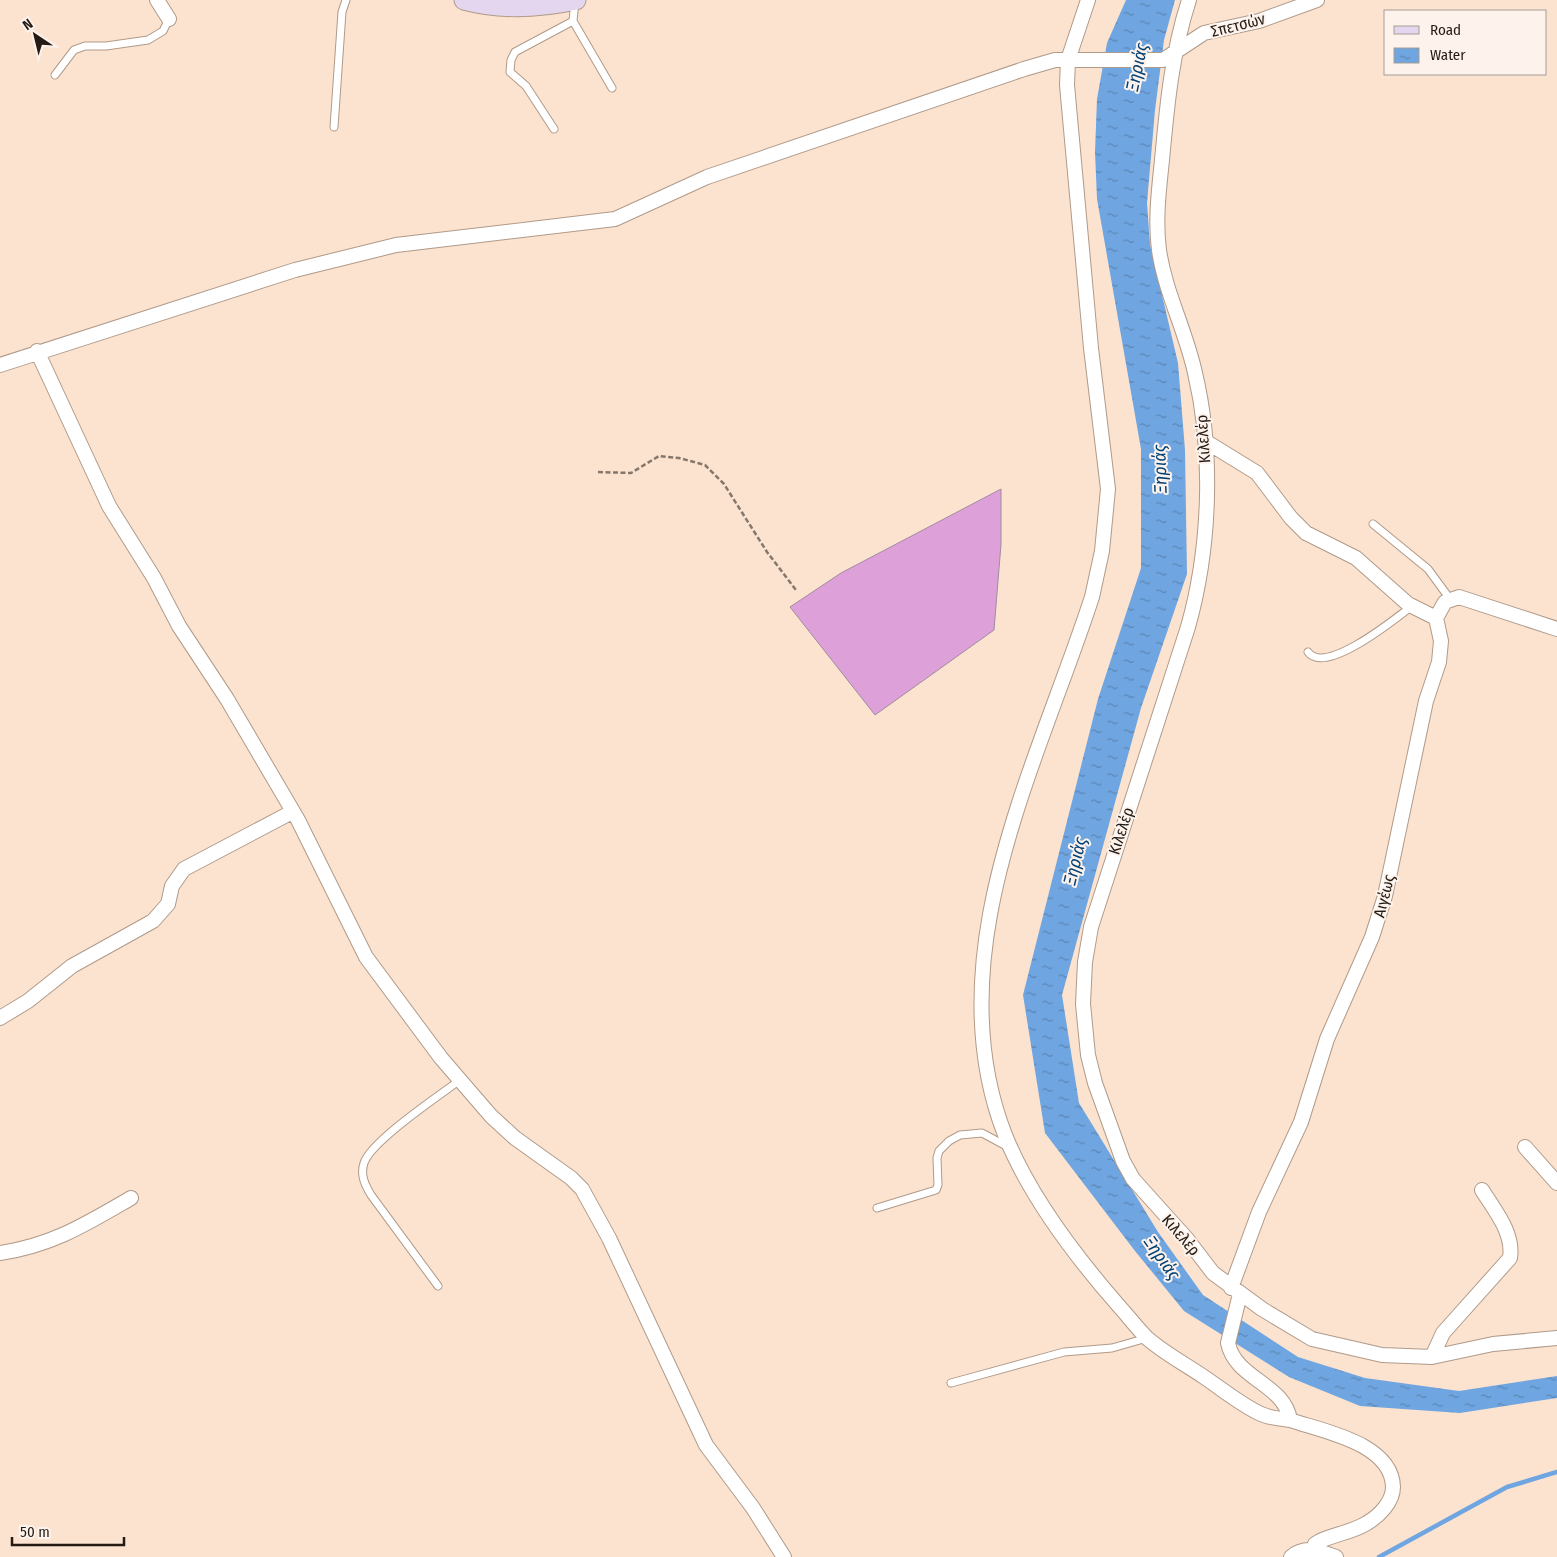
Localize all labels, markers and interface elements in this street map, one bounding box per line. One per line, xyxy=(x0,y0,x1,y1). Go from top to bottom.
street label: Σπετσών xyxy=(1209,9,1267,41)
north arrow xyxy=(10,10,60,60)
legend xyxy=(1384,10,1547,75)
text: N xyxy=(20,15,36,34)
text: Road xyxy=(1430,21,1461,39)
water label: Ξηριάς xyxy=(1121,41,1153,93)
text: Water xyxy=(1430,46,1466,64)
street label: Κιλελέρ xyxy=(1192,414,1214,464)
water label: Ξηριάς xyxy=(1148,444,1172,494)
street label: Κιλελέρ xyxy=(1104,805,1138,857)
water label: Ξηριάς xyxy=(1058,834,1092,887)
street label: Αιγέως xyxy=(1370,872,1399,919)
street label: Κιλελέρ xyxy=(1158,1210,1204,1260)
water label: Ξηριάς xyxy=(1139,1232,1185,1285)
scale bar xyxy=(12,1514,125,1546)
text: 50 m xyxy=(20,1523,50,1541)

